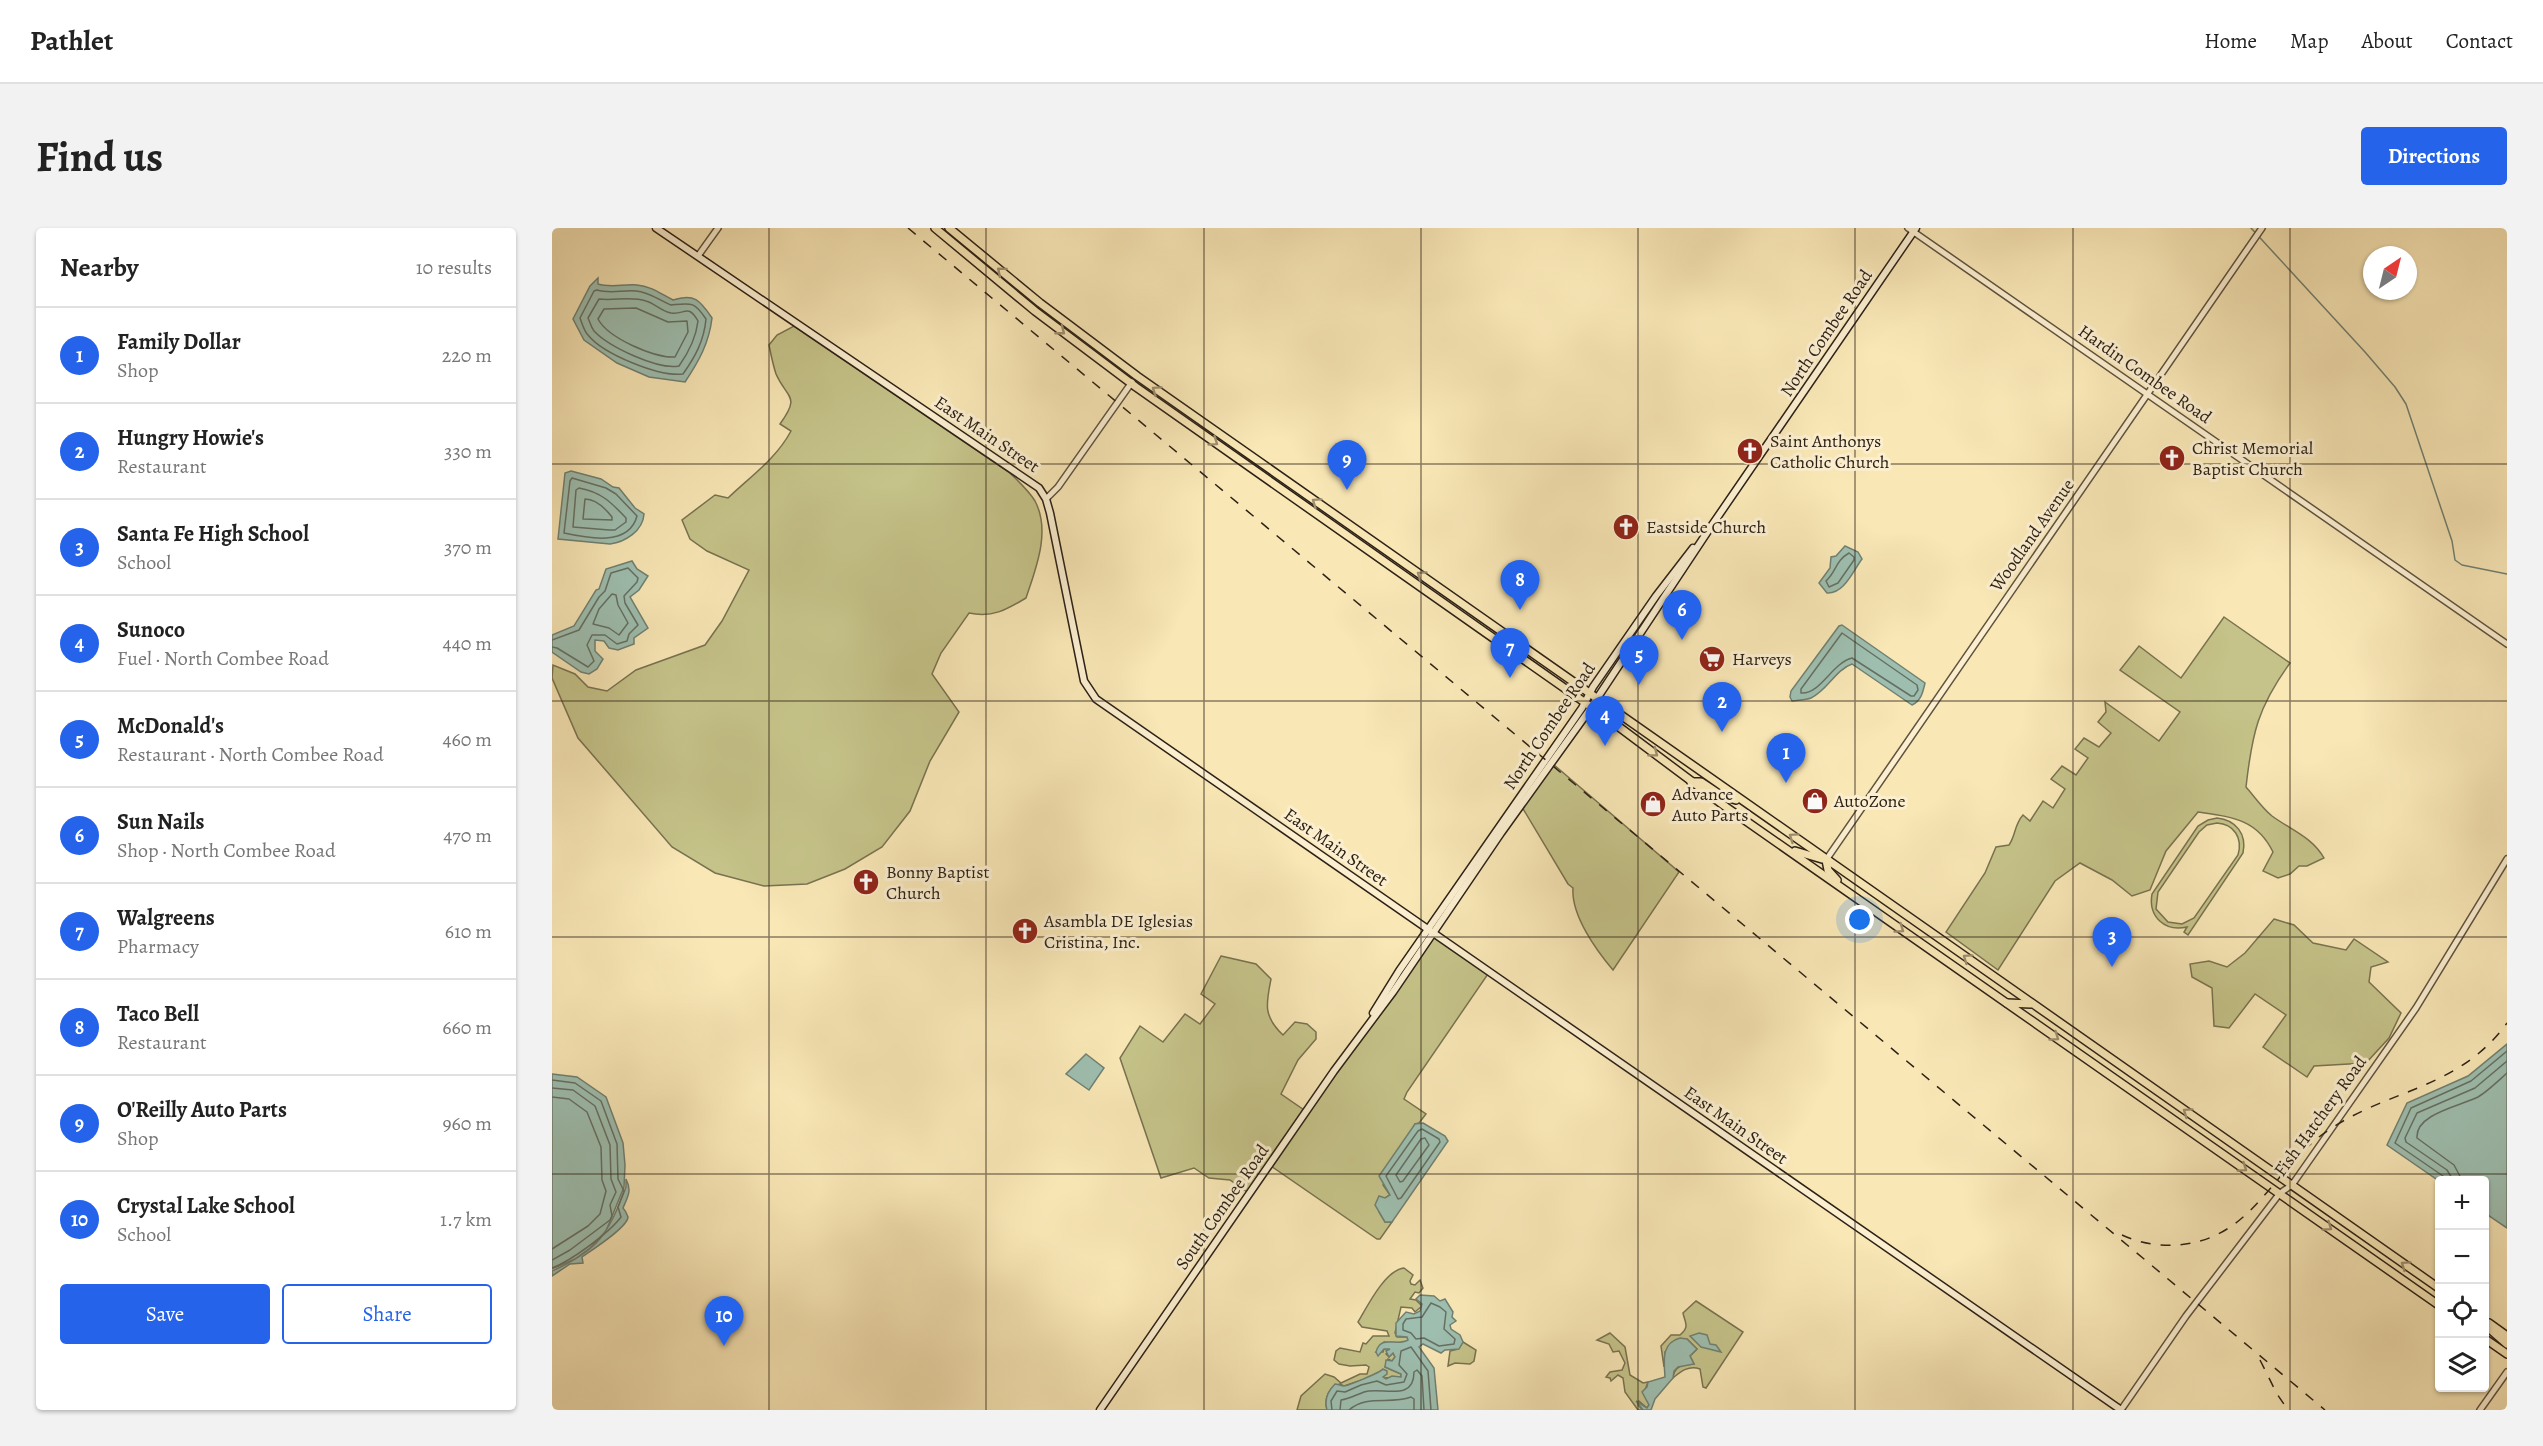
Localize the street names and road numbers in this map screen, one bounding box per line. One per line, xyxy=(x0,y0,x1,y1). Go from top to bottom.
street label: North Combee Road xyxy=(1774,264,1878,401)
street label: Hardin Combee Road xyxy=(2074,319,2217,429)
street label: East Main Street xyxy=(930,390,1044,478)
street label: Woodland Avenue xyxy=(1984,474,2080,597)
street label: North Combee Road xyxy=(1497,657,1601,794)
street label: East Main Street xyxy=(1279,802,1393,892)
street label: Fish Hatchery Road xyxy=(2268,1051,2372,1181)
street label: East Main Street xyxy=(1679,1080,1793,1170)
street label: South Combee Road xyxy=(1170,1139,1275,1275)

